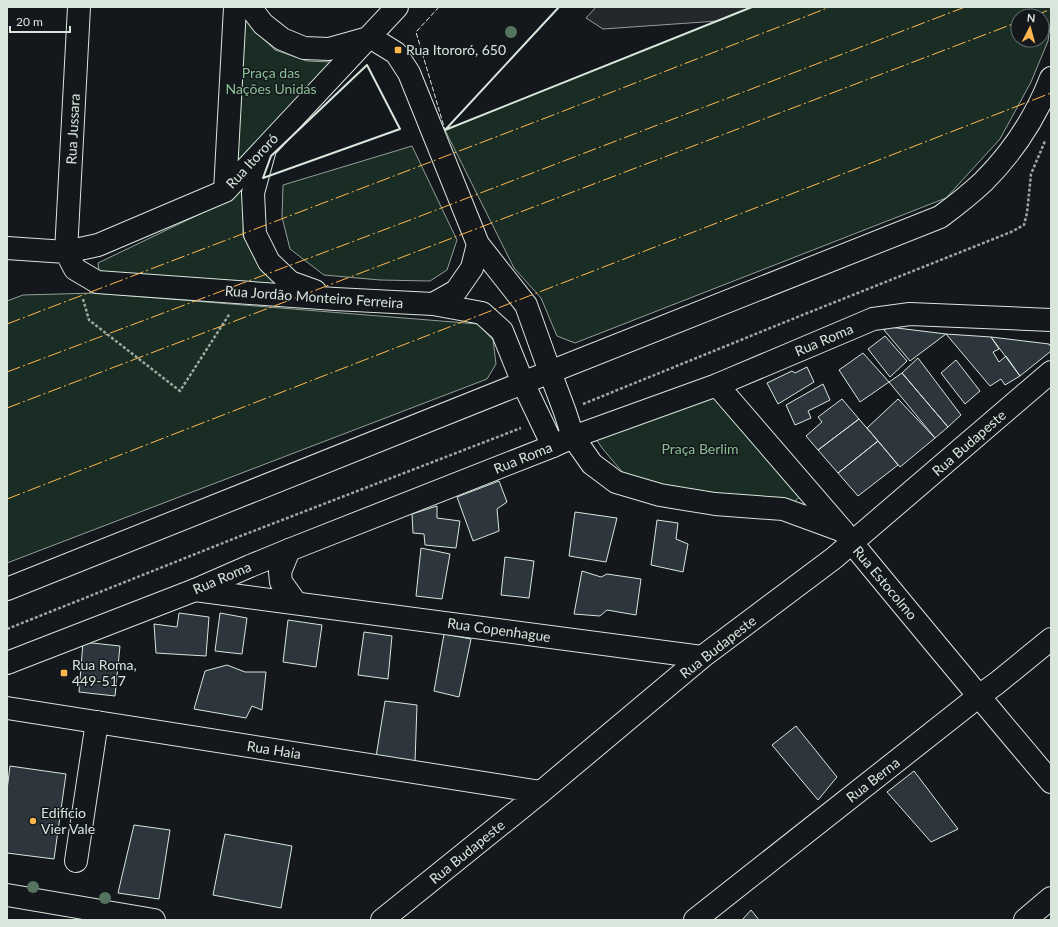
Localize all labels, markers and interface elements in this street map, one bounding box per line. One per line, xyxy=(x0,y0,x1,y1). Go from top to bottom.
scale bar xyxy=(10,8,70,34)
north arrow xyxy=(1010,8,1050,48)
text: N xyxy=(1026,11,1036,24)
text: 20 m xyxy=(16,14,43,29)
place label: Rua Itororó, 650 xyxy=(406,41,506,58)
marker: Rua Itororó, 650 xyxy=(393,45,403,55)
park label: Praça das Nações Unidas xyxy=(225,64,317,97)
street label: Rua Jussara xyxy=(62,93,83,165)
street label: Rua Itororó xyxy=(222,130,281,192)
street label: Rua Jordão Monteiro Ferreira xyxy=(224,282,404,311)
street label: Rua Roma xyxy=(792,320,855,359)
street label: Rua Budapeste xyxy=(928,406,1009,479)
street label: Rua Roma xyxy=(491,438,555,477)
park label: Praça Berlim xyxy=(661,440,739,457)
street label: Rua Estocolmo xyxy=(850,542,921,623)
street label: Rua Roma xyxy=(190,558,253,597)
street label: Rua Budapeste xyxy=(676,612,759,682)
street label: Rua Copenhague xyxy=(446,614,552,645)
place label: Rua Roma, 449-517 xyxy=(72,656,137,689)
marker: Rua Roma, 449-517 xyxy=(59,668,69,678)
street label: Rua Haia xyxy=(246,737,302,762)
street label: Rua Berna xyxy=(843,753,903,806)
place label: Edifício Vier Vale xyxy=(41,804,95,837)
marker: Edifício Vier Vale xyxy=(28,816,38,826)
street label: Rua Budapeste xyxy=(426,816,508,887)

